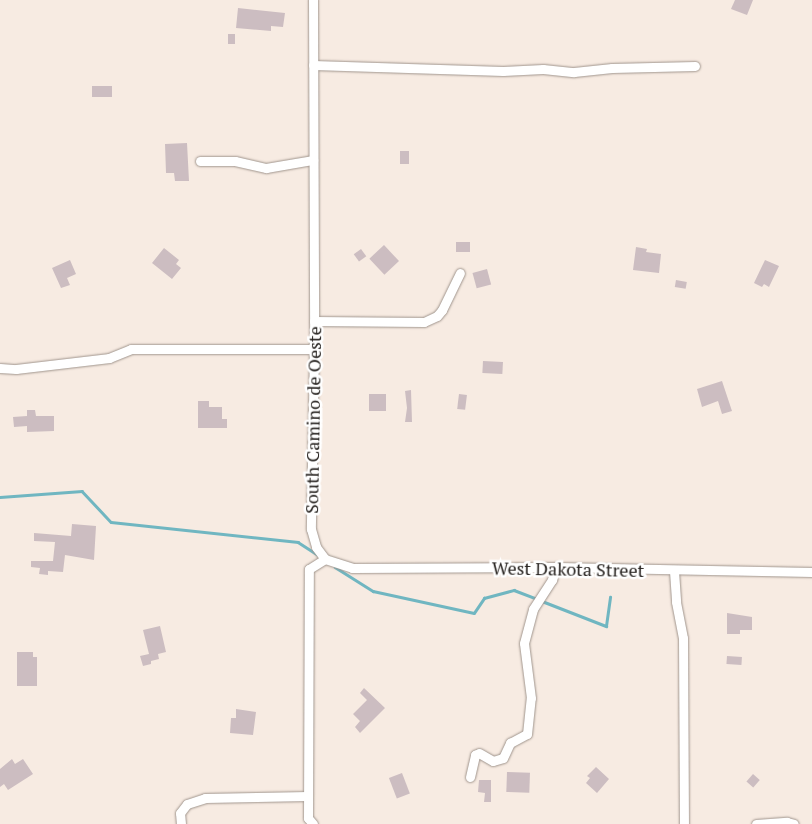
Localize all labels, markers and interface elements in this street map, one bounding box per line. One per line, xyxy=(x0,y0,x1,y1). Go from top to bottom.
street label: South Camino de Oeste xyxy=(301,326,325,514)
street label: West Dakota Street xyxy=(492,557,644,581)

